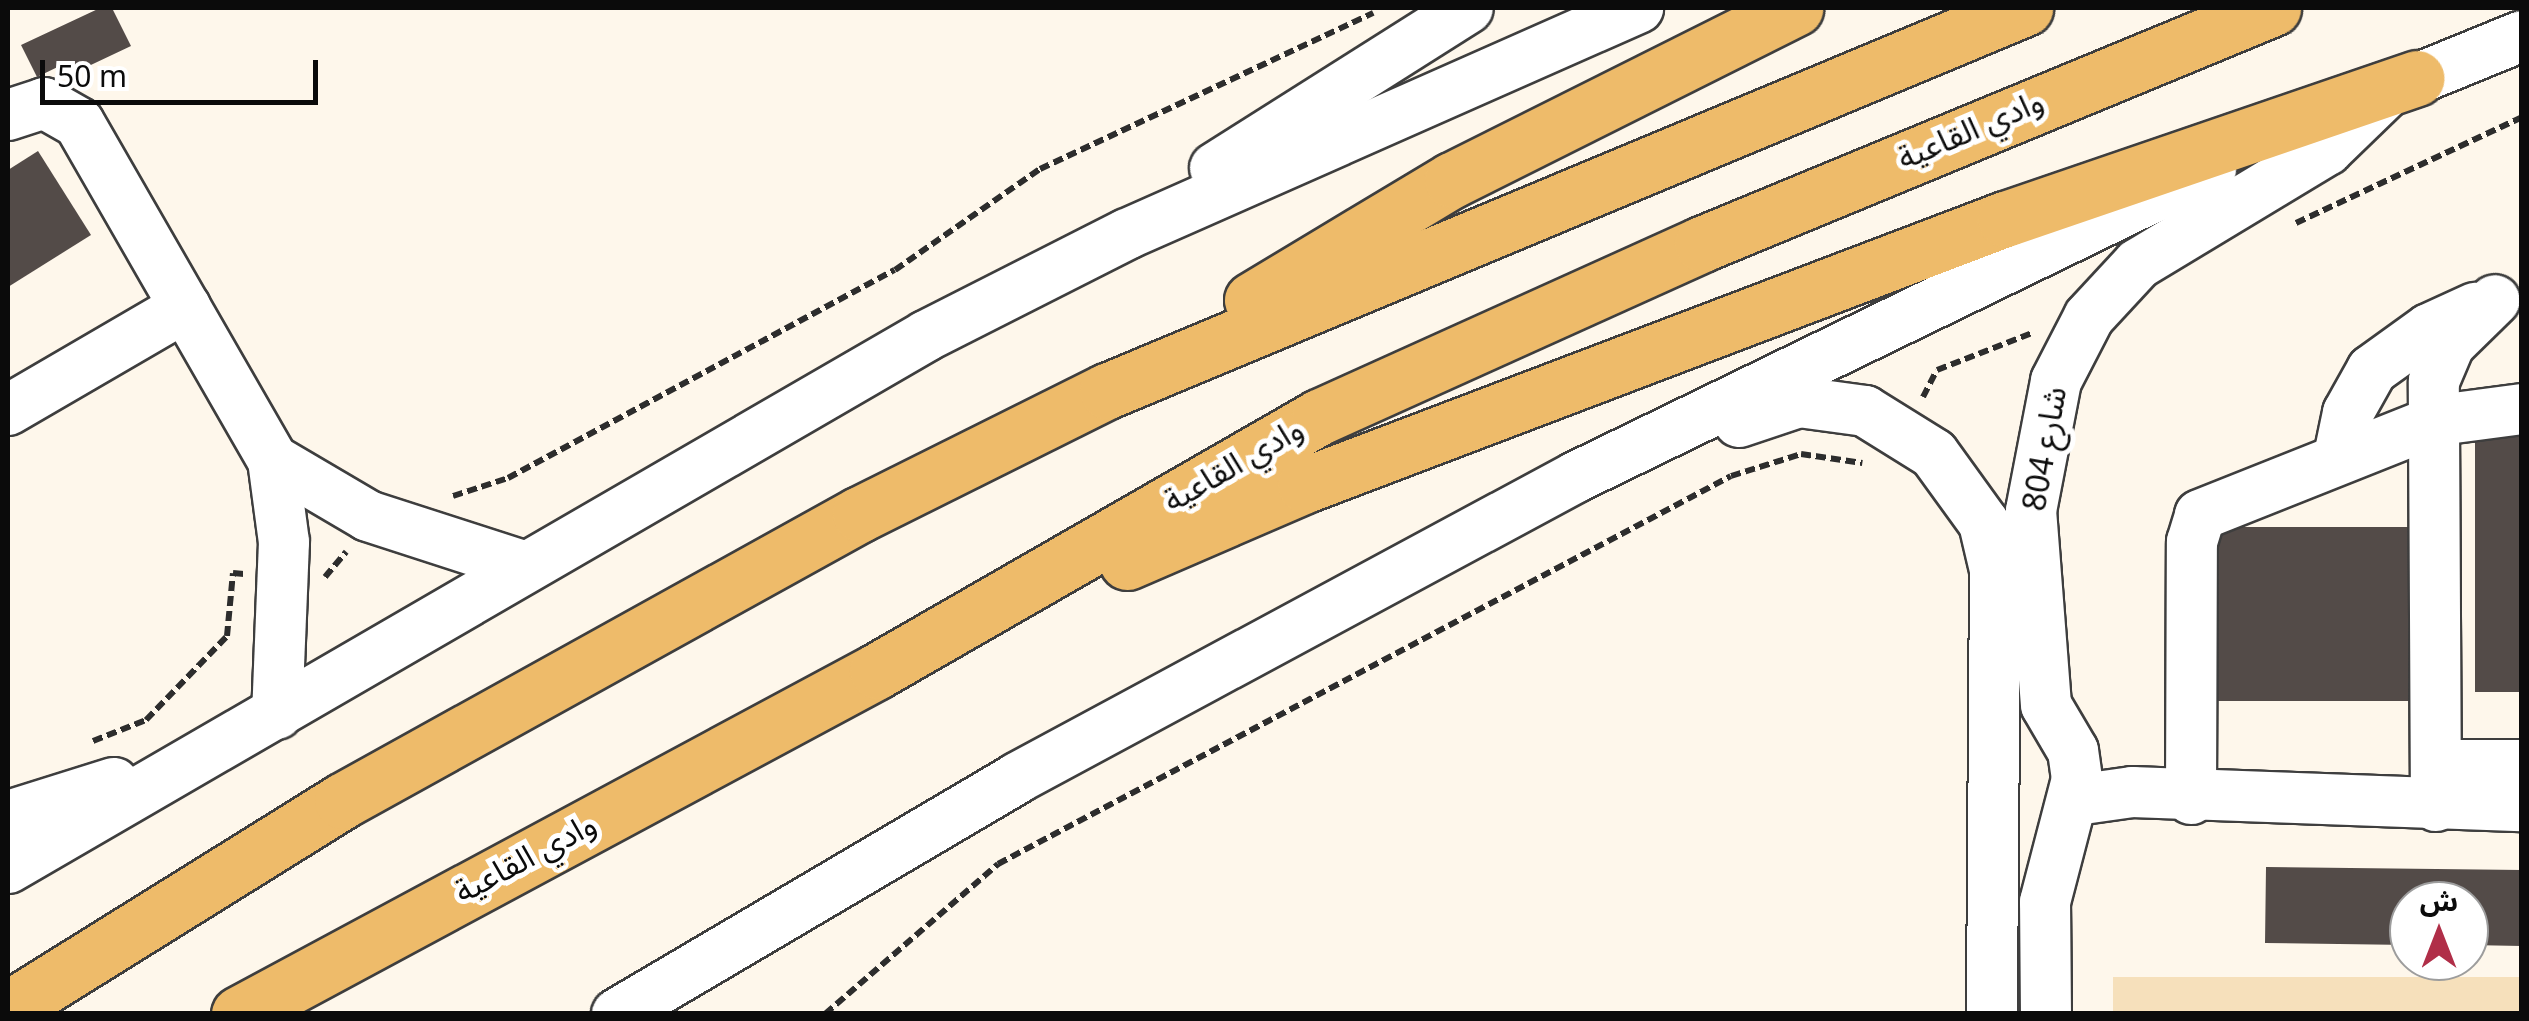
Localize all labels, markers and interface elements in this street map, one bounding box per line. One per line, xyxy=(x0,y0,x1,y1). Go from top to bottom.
scale bar xyxy=(45,40,322,102)
text: 50 m xyxy=(57,46,127,109)
street label: وادي القاعية xyxy=(1892,83,2050,179)
street label: شارع 804 xyxy=(2016,384,2076,514)
street label: وادي القاعية xyxy=(1158,411,1310,521)
street label: وادي القاعية xyxy=(449,806,603,912)
text: ش xyxy=(2420,873,2458,932)
north arrow xyxy=(2389,881,2489,981)

